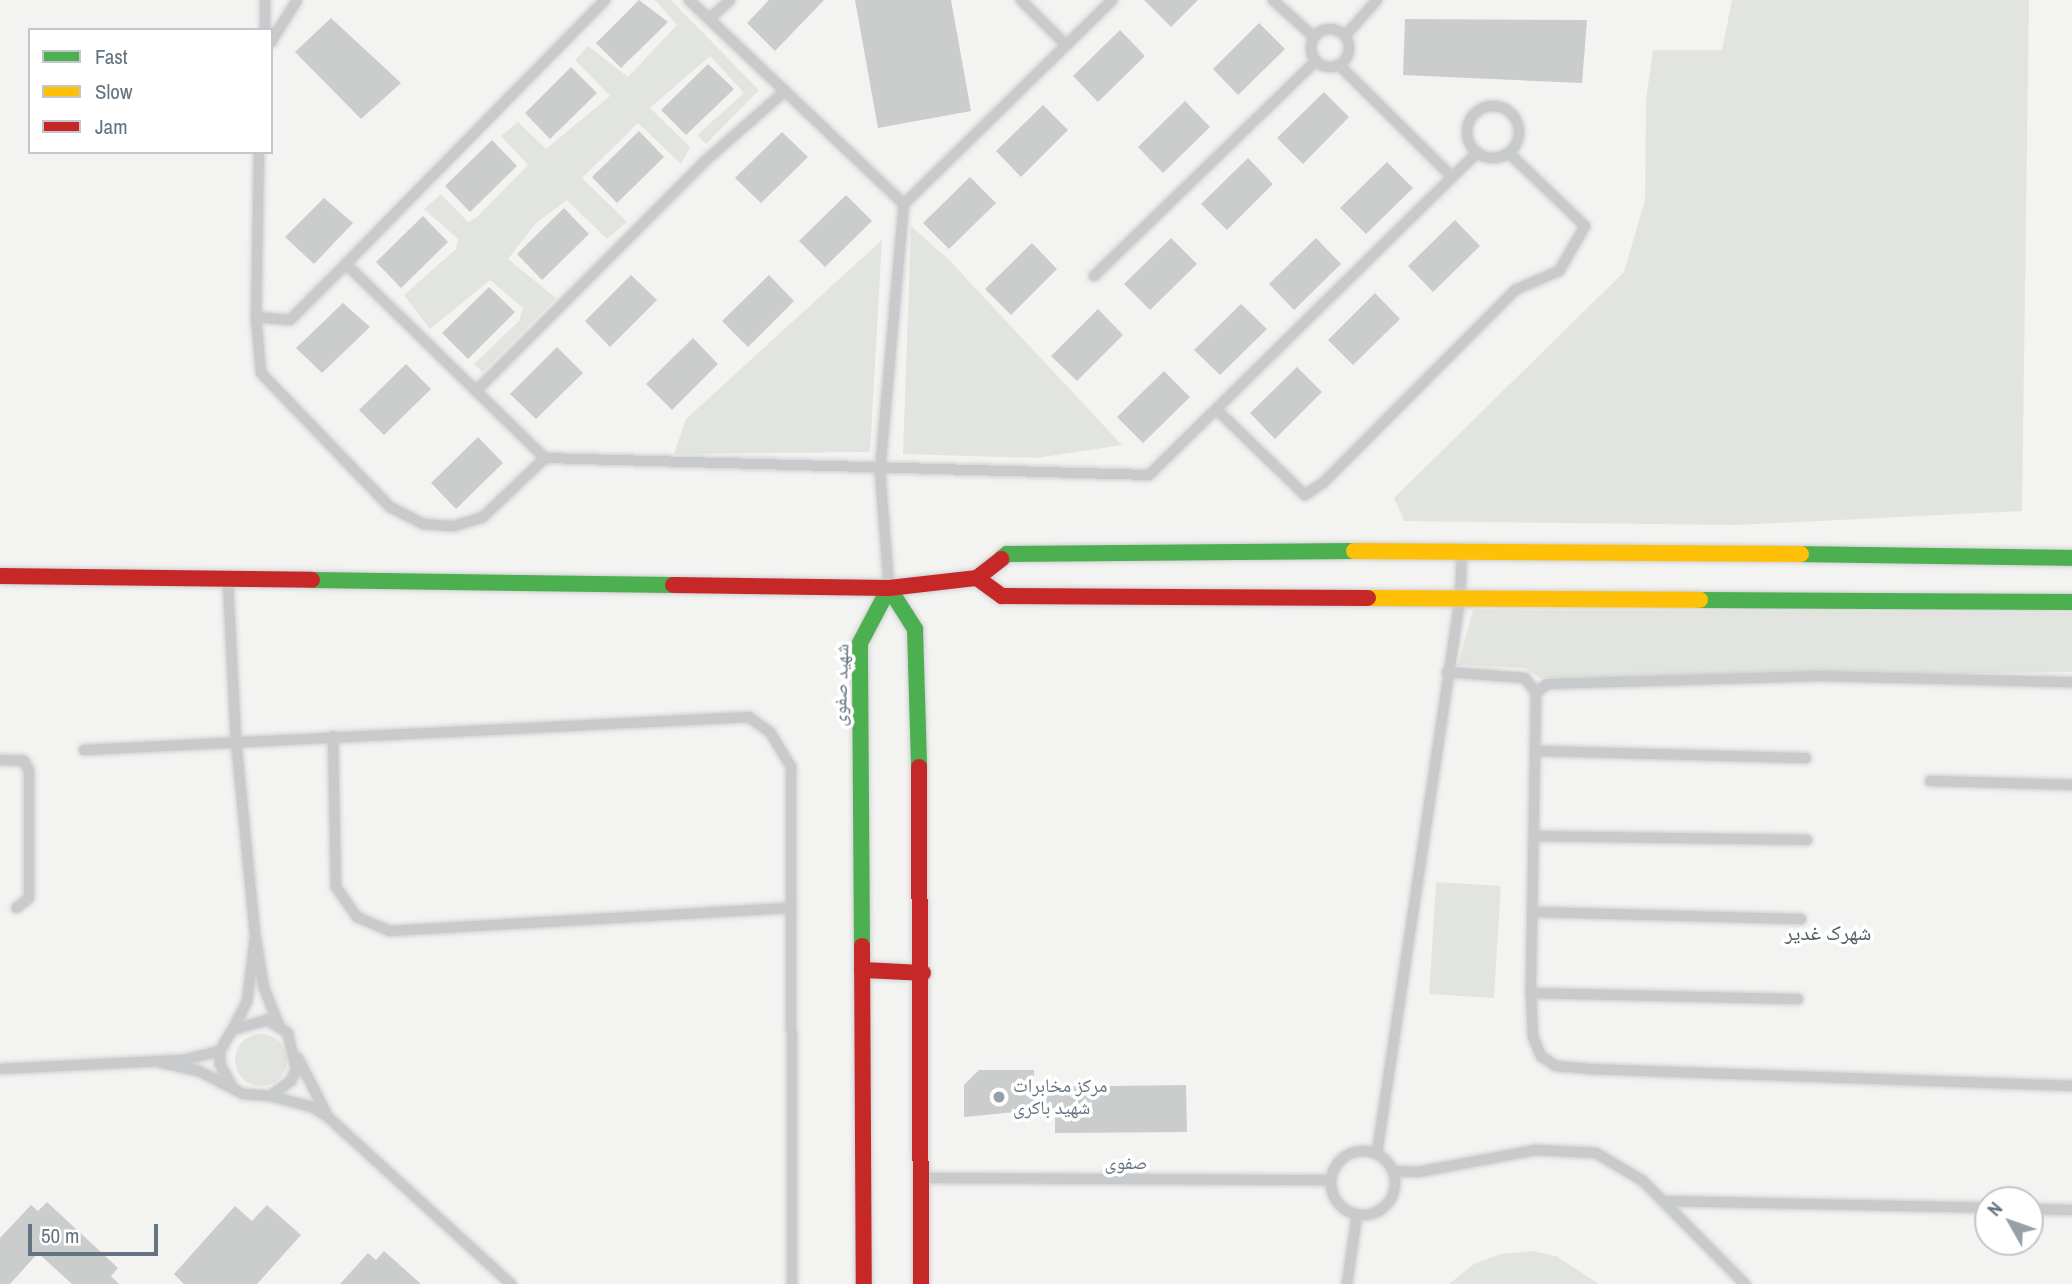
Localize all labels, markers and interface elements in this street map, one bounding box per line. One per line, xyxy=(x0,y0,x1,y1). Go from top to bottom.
legend xyxy=(28,28,273,154)
text: Fast xyxy=(95,42,128,71)
text: Slow xyxy=(95,77,132,106)
text: Jam xyxy=(95,112,128,141)
street label: شهید صفوی xyxy=(828,643,854,727)
district label: شهرک غدیر xyxy=(1785,920,1871,946)
place label: مرکز مخابرات شهید باکری xyxy=(1013,1075,1107,1119)
marker: مرکز مخابرات شهید باکری xyxy=(991,1089,1007,1105)
street label: صفوی xyxy=(1105,1152,1147,1174)
north arrow xyxy=(1974,1186,2044,1256)
text: N xyxy=(1981,1196,2008,1221)
scale bar xyxy=(32,1210,161,1254)
text: 50 m xyxy=(41,1221,79,1250)

